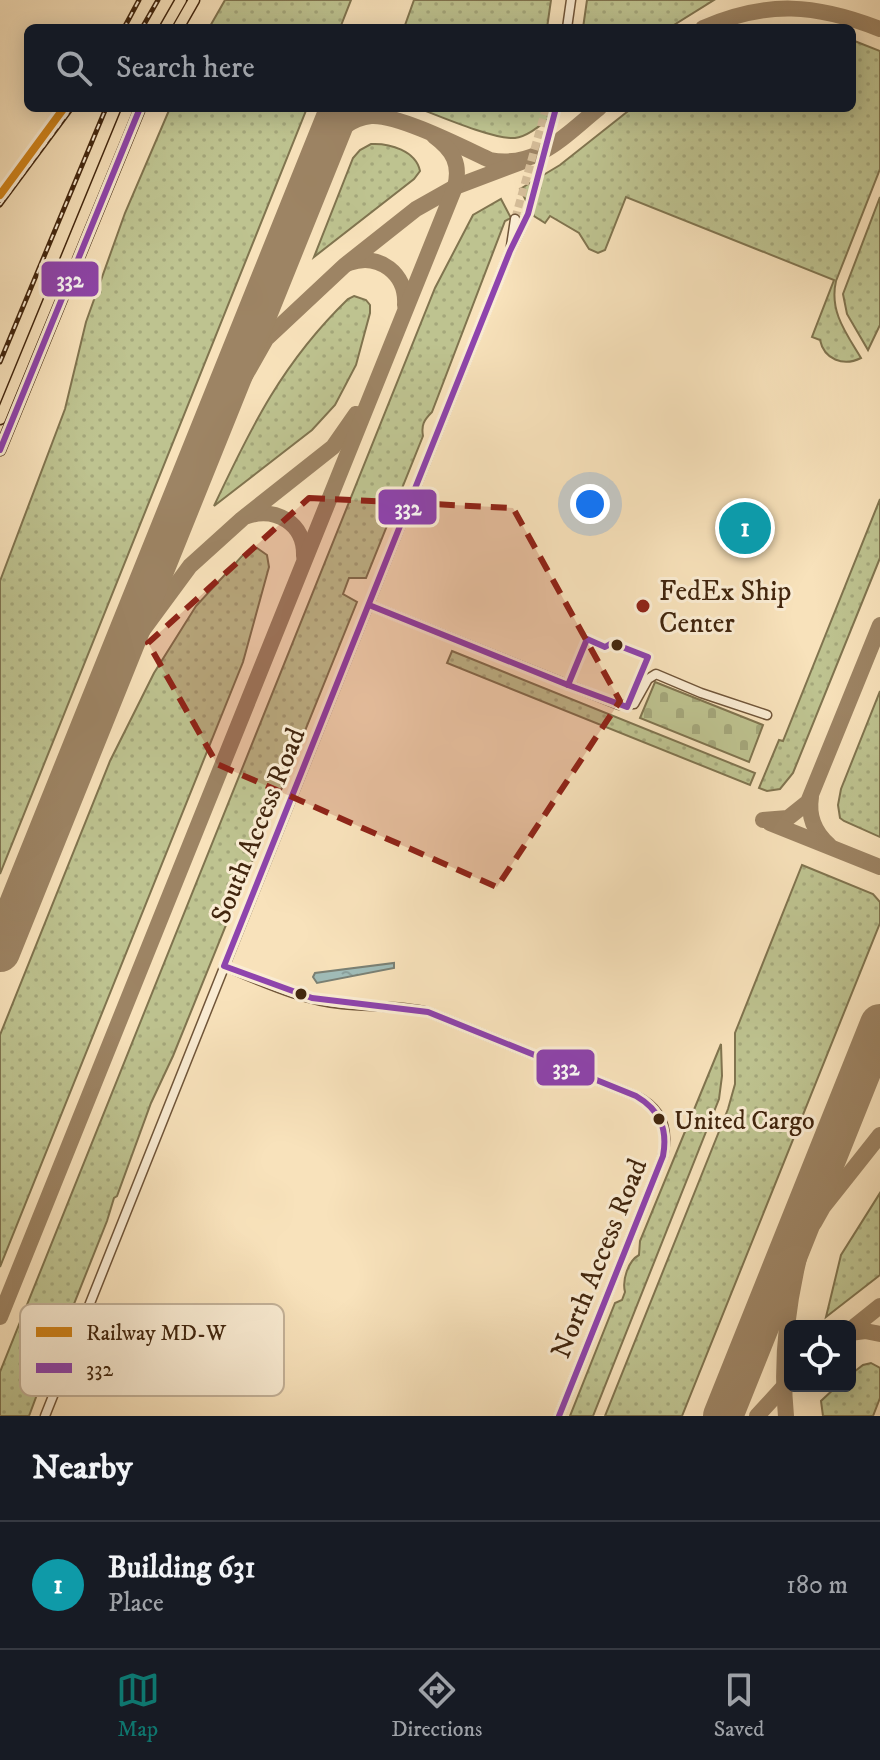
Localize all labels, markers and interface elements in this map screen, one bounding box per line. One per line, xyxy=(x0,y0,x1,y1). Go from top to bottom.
search box xyxy=(24,24,856,112)
icon: search xyxy=(52,46,96,90)
text: Search here xyxy=(116,50,255,87)
line badge: 332 xyxy=(40,260,100,298)
text: 332 xyxy=(56,267,85,294)
your location xyxy=(570,484,610,524)
line badge: 332 xyxy=(377,488,438,526)
text: 332 xyxy=(394,495,423,522)
pin: 1 xyxy=(719,498,771,558)
place label: FedEx Ship Center xyxy=(659,574,791,641)
marker: FedEx Ship Center xyxy=(634,597,652,615)
unlabelled marker xyxy=(609,637,625,653)
street label: South Access Road xyxy=(203,723,314,928)
unlabelled marker xyxy=(293,986,309,1002)
line badge: 332 xyxy=(535,1048,596,1087)
text: 332 xyxy=(552,1055,581,1082)
place label: United Cargo xyxy=(674,1105,815,1138)
marker: United Cargo xyxy=(651,1111,667,1127)
street label: North Access Road xyxy=(543,1154,655,1364)
legend xyxy=(20,1304,284,1396)
text: Railway MD-W xyxy=(86,1320,227,1347)
map controls xyxy=(784,1320,856,1392)
button: locate xyxy=(784,1320,856,1392)
text: 332 xyxy=(86,1356,113,1383)
text: Nearby xyxy=(32,1447,133,1489)
text: Building 631 xyxy=(108,1550,255,1587)
text: 1 xyxy=(53,1569,63,1602)
text: 180 m xyxy=(786,1569,848,1602)
text: Place xyxy=(108,1587,164,1620)
tab: Map xyxy=(116,1668,160,1743)
tab: Directions xyxy=(391,1668,482,1743)
tab: Saved xyxy=(714,1668,764,1743)

